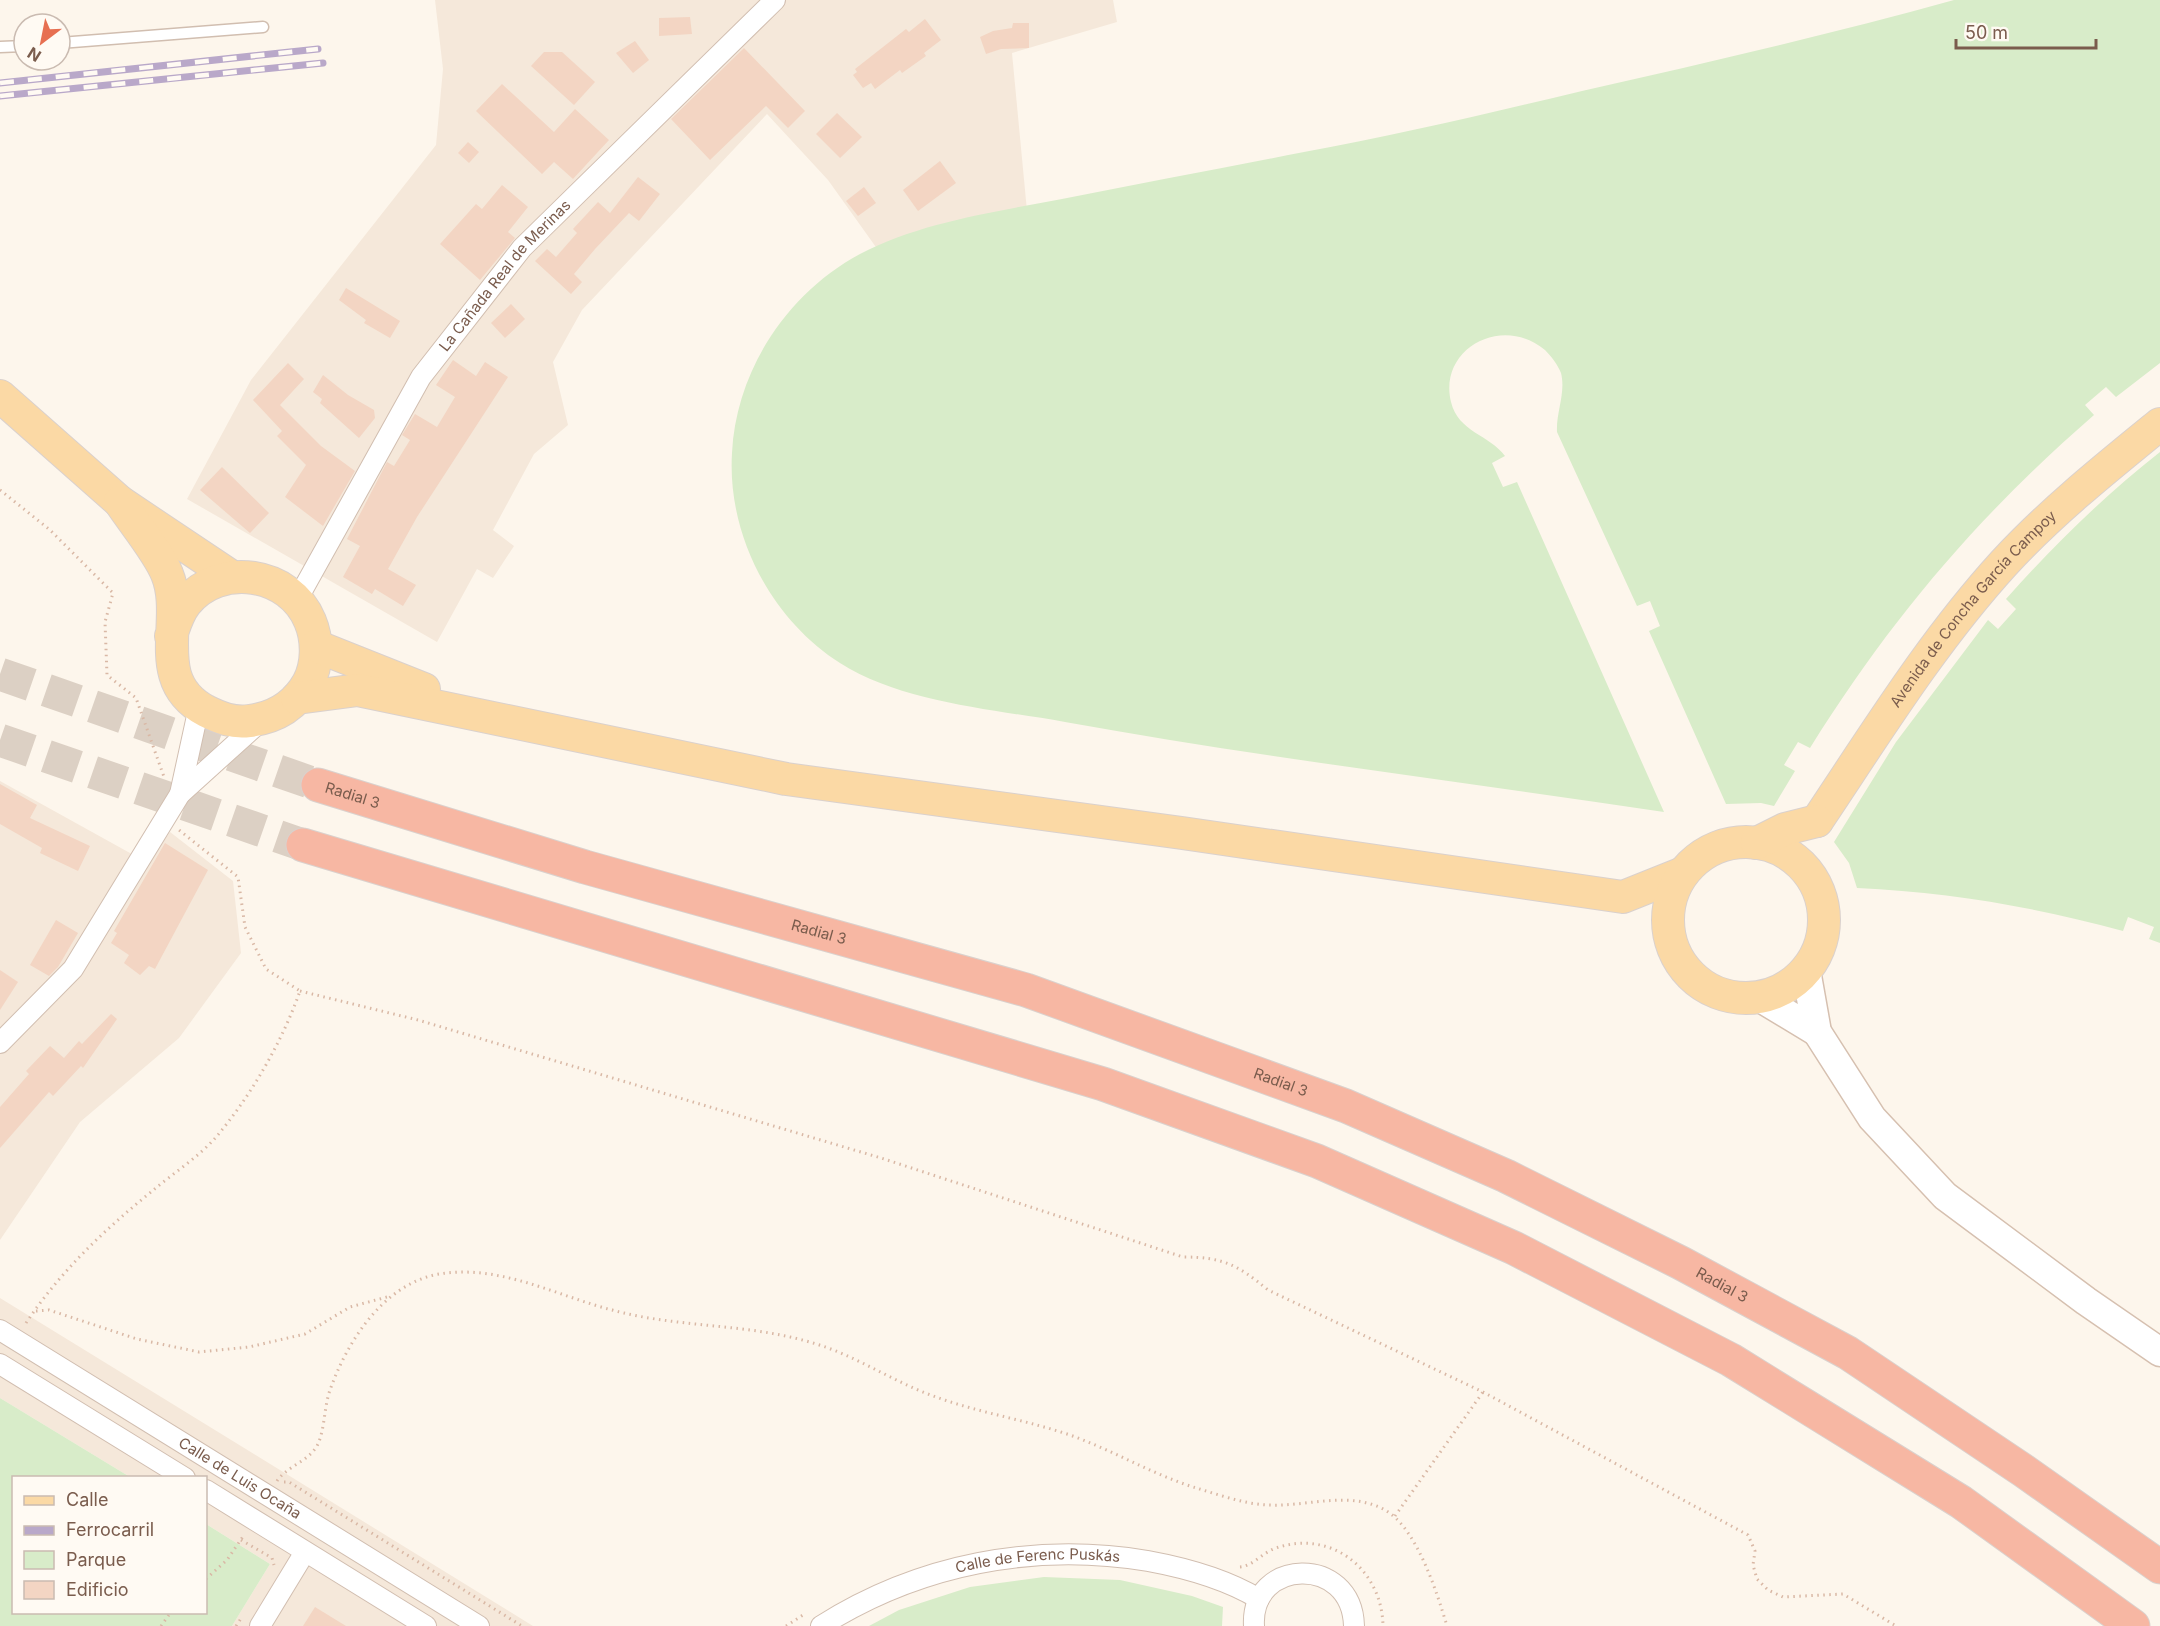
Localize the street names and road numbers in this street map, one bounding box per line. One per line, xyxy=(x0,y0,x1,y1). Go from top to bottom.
street label: La Cañada Real de Merinas xyxy=(435,195,575,355)
street label: Avenida de Concha García Campoy xyxy=(1886,506,2060,711)
street label: Radial 3 xyxy=(323,778,382,812)
street label: Radial 3 xyxy=(789,915,849,948)
street label: Radial 3 xyxy=(1251,1063,1311,1100)
street label: Radial 3 xyxy=(1693,1263,1751,1306)
street label: Calle de Luis Ocaña xyxy=(175,1433,305,1523)
street label: Calle de Ferenc Puskás xyxy=(953,1544,1121,1577)

